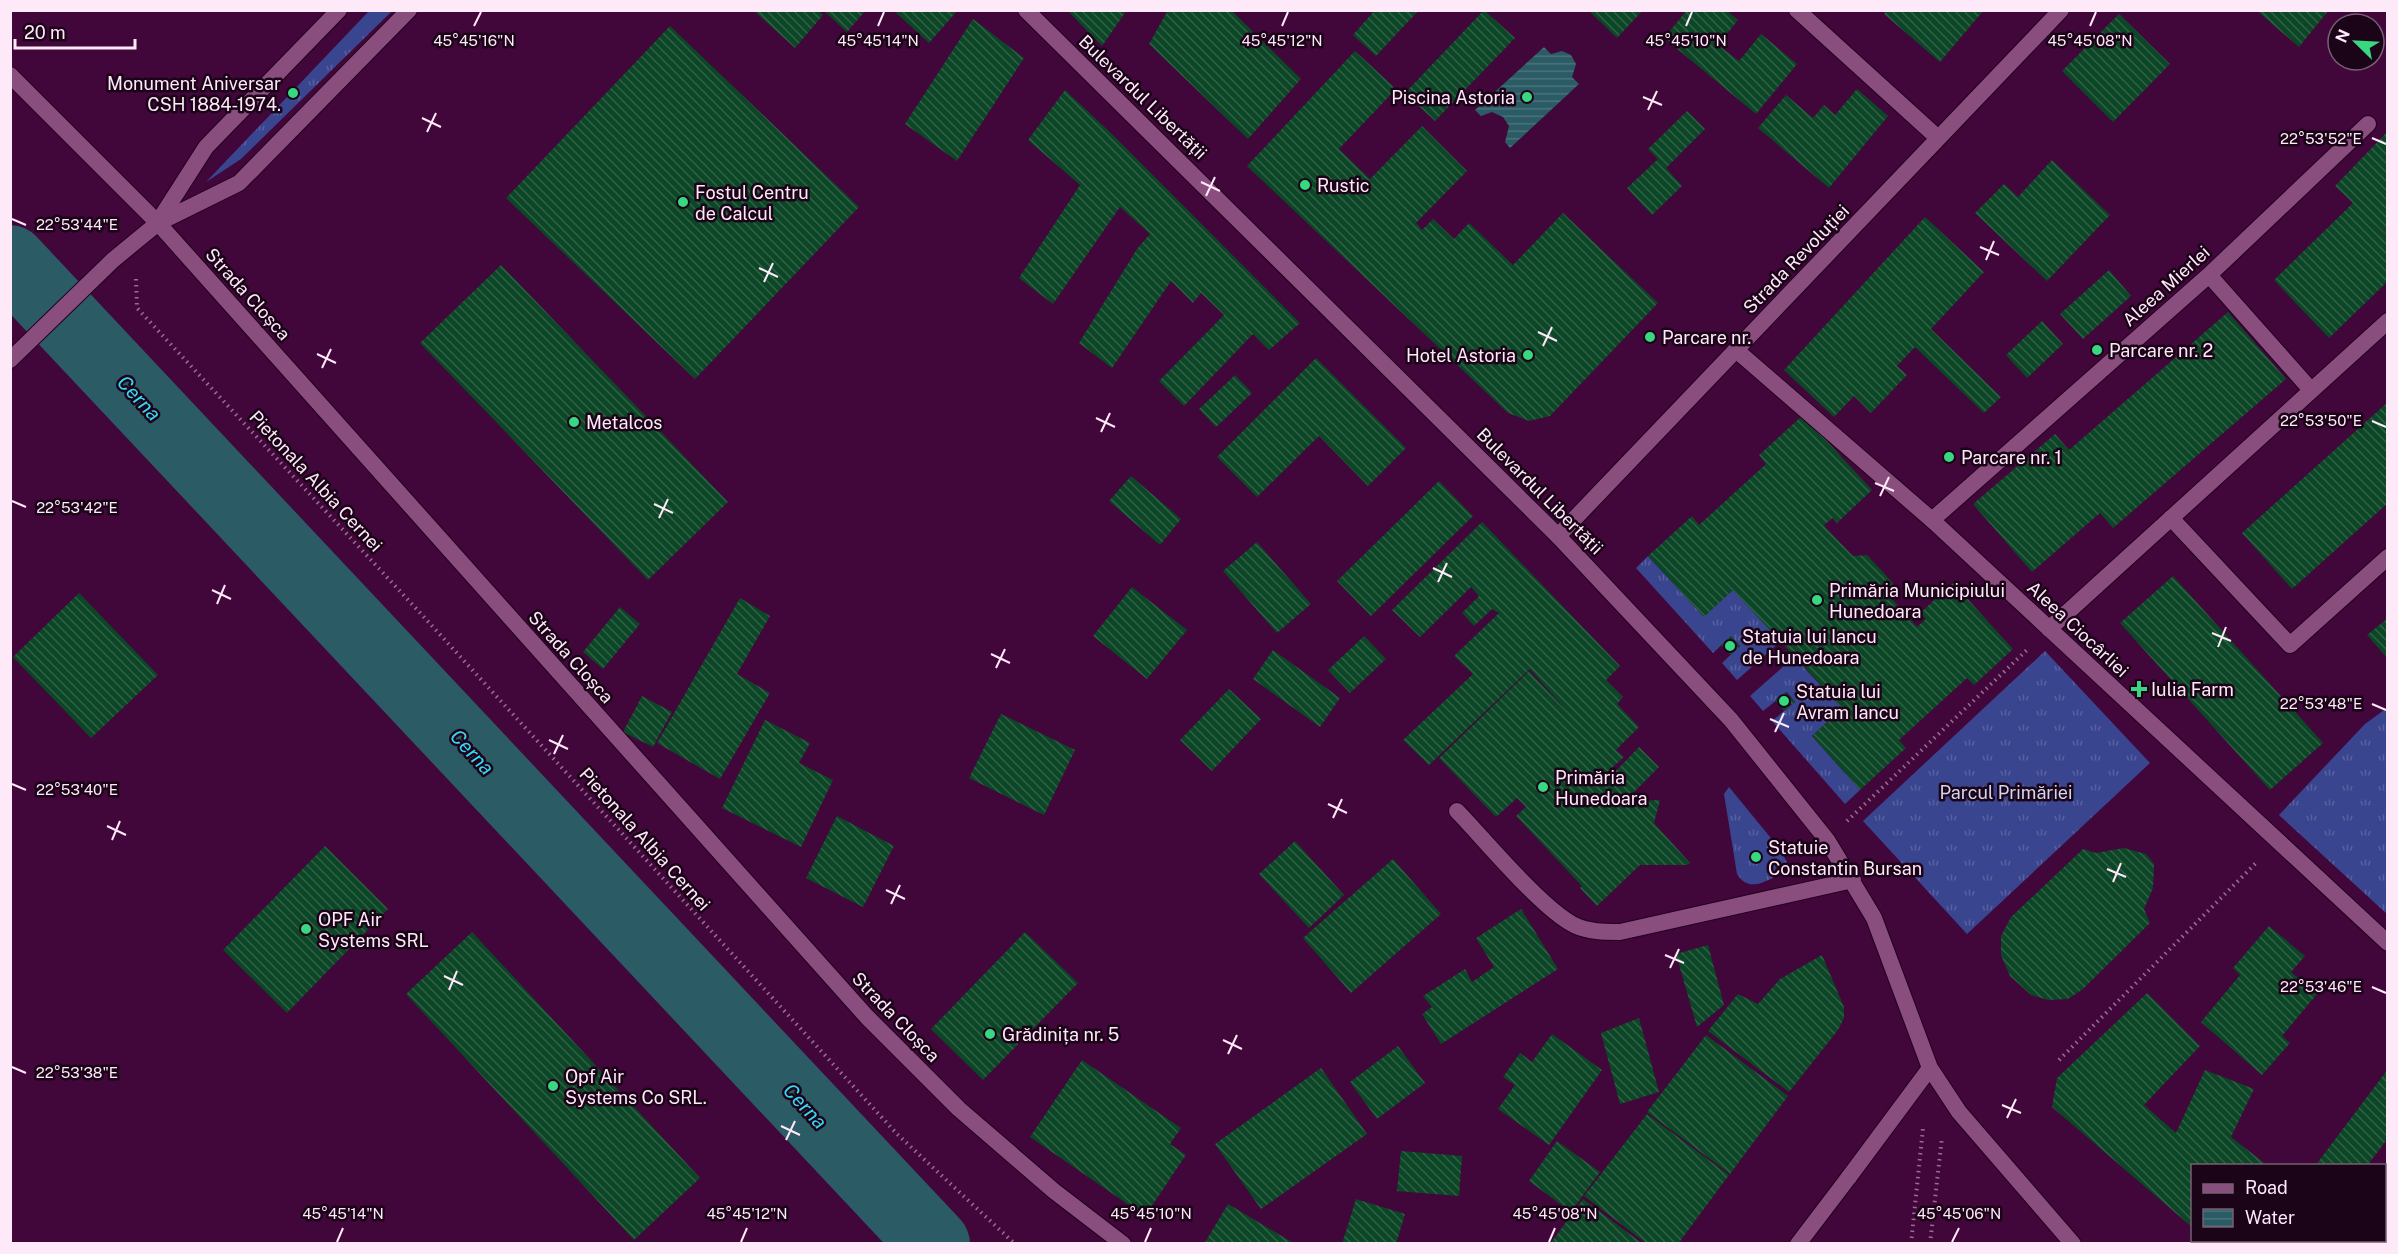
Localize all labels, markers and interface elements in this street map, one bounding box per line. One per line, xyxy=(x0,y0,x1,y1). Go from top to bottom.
scale bar xyxy=(15,12,135,50)
north arrow xyxy=(2326,12,2386,72)
text: 20 m xyxy=(24,22,66,43)
text: N xyxy=(2332,27,2354,46)
street label: Bulevardul Libertății xyxy=(1075,30,1211,164)
text: 45°45'16"N xyxy=(433,32,515,49)
text: 45°45'14"N xyxy=(837,32,919,49)
text: 45°45'12"N xyxy=(1241,32,1323,49)
text: 45°45'10"N xyxy=(1645,32,1727,49)
text: 45°45'08"N xyxy=(2048,32,2132,49)
place label: Monument Aniversar CSH 1884-1974. xyxy=(107,73,281,115)
marker: Monument Aniversar CSH 1884-1974. xyxy=(286,86,300,100)
place label: Piscina Astoria xyxy=(1391,87,1515,108)
marker: Piscina Astoria xyxy=(1520,90,1534,104)
text: 22°53'52"E xyxy=(2280,130,2362,147)
place label: Rustic xyxy=(1317,175,1370,196)
marker: Rustic xyxy=(1298,178,1312,192)
place label: Fostul Centru de Calcul xyxy=(695,182,809,224)
marker: Fostul Centru de Calcul xyxy=(676,195,690,209)
street label: Strada Revoluției xyxy=(1739,200,1853,318)
text: 22°53'44"E xyxy=(36,216,118,233)
street label: Aleea Mierlei xyxy=(2118,242,2214,330)
street label: Strada Cloșca xyxy=(201,244,295,344)
place label: Parcare nr. xyxy=(1662,327,1751,348)
marker: Parcare nr. xyxy=(1643,330,1657,344)
place label: Parcare nr. 2 xyxy=(2109,340,2213,361)
marker: Parcare nr. 2 xyxy=(2090,343,2104,357)
place label: Hotel Astoria xyxy=(1406,345,1516,366)
marker: Hotel Astoria xyxy=(1521,348,1535,362)
water label: Cerna xyxy=(112,370,166,426)
street label: Pietonala Albia Cernei xyxy=(245,406,387,556)
place label: Metalcos xyxy=(586,412,662,433)
text: 22°53'50"E xyxy=(2280,412,2362,429)
marker: Metalcos xyxy=(567,415,581,429)
street label: Bulevardul Libertății xyxy=(1473,424,1607,558)
place label: Parcare nr. 1 xyxy=(1961,447,2062,468)
marker: Parcare nr. 1 xyxy=(1942,450,1956,464)
text: 22°53'42"E xyxy=(36,499,118,516)
street label: Aleea Ciocârliei xyxy=(2023,577,2133,681)
place label: Primăria Municipiului Hunedoara xyxy=(1829,580,2005,622)
marker: Primăria Municipiului Hunedoara xyxy=(1810,593,1824,607)
street label: Strada Cloșca xyxy=(524,607,618,707)
place label: Statuia lui Iancu de Hunedoara xyxy=(1742,626,1877,668)
marker: Statuia lui Iancu de Hunedoara xyxy=(1723,639,1737,653)
place label: Iulia Farm xyxy=(2151,679,2234,700)
place label: Statuia lui Avram Iancu xyxy=(1796,681,1899,723)
marker: Iulia Farm xyxy=(2132,682,2146,696)
marker: Statuia lui Avram Iancu xyxy=(1777,694,1791,708)
text: 22°53'48"E xyxy=(2280,695,2362,712)
water label: Cerna xyxy=(445,724,499,780)
street label: Pietonala Albia Cernei xyxy=(575,763,715,915)
place label: Primăria Hunedoara xyxy=(1555,767,1647,809)
marker: Primăria Hunedoara xyxy=(1536,780,1550,794)
text: 22°53'40"E xyxy=(36,781,118,798)
park label: Parcul Primăriei xyxy=(1940,782,2073,803)
place label: Statuie Constantin Bursan xyxy=(1768,837,1922,879)
marker: Statuie Constantin Bursan xyxy=(1749,850,1763,864)
place label: OPF Air Systems SRL xyxy=(318,909,429,951)
marker: OPF Air Systems SRL xyxy=(299,922,313,936)
street label: Strada Cloșca xyxy=(848,968,944,1066)
text: 22°53'46"E xyxy=(2280,978,2362,995)
place label: Grădinița nr. 5 xyxy=(1002,1024,1119,1045)
marker: Grădinița nr. 5 xyxy=(983,1027,997,1041)
text: 22°53'38"E xyxy=(36,1064,118,1081)
place label: Opf Air Systems Co SRL. xyxy=(565,1066,707,1108)
water label: Cerna xyxy=(778,1078,832,1134)
marker: Opf Air Systems Co SRL. xyxy=(546,1079,560,1093)
legend xyxy=(2191,1164,2386,1242)
text: Road xyxy=(2245,1177,2288,1198)
text: 45°45'14"N xyxy=(302,1205,384,1222)
text: 45°45'12"N xyxy=(706,1205,788,1222)
text: 45°45'10"N xyxy=(1110,1205,1192,1222)
text: 45°45'08"N xyxy=(1513,1205,1597,1222)
text: 45°45'06"N xyxy=(1917,1205,2001,1222)
text: Water xyxy=(2245,1207,2295,1228)

